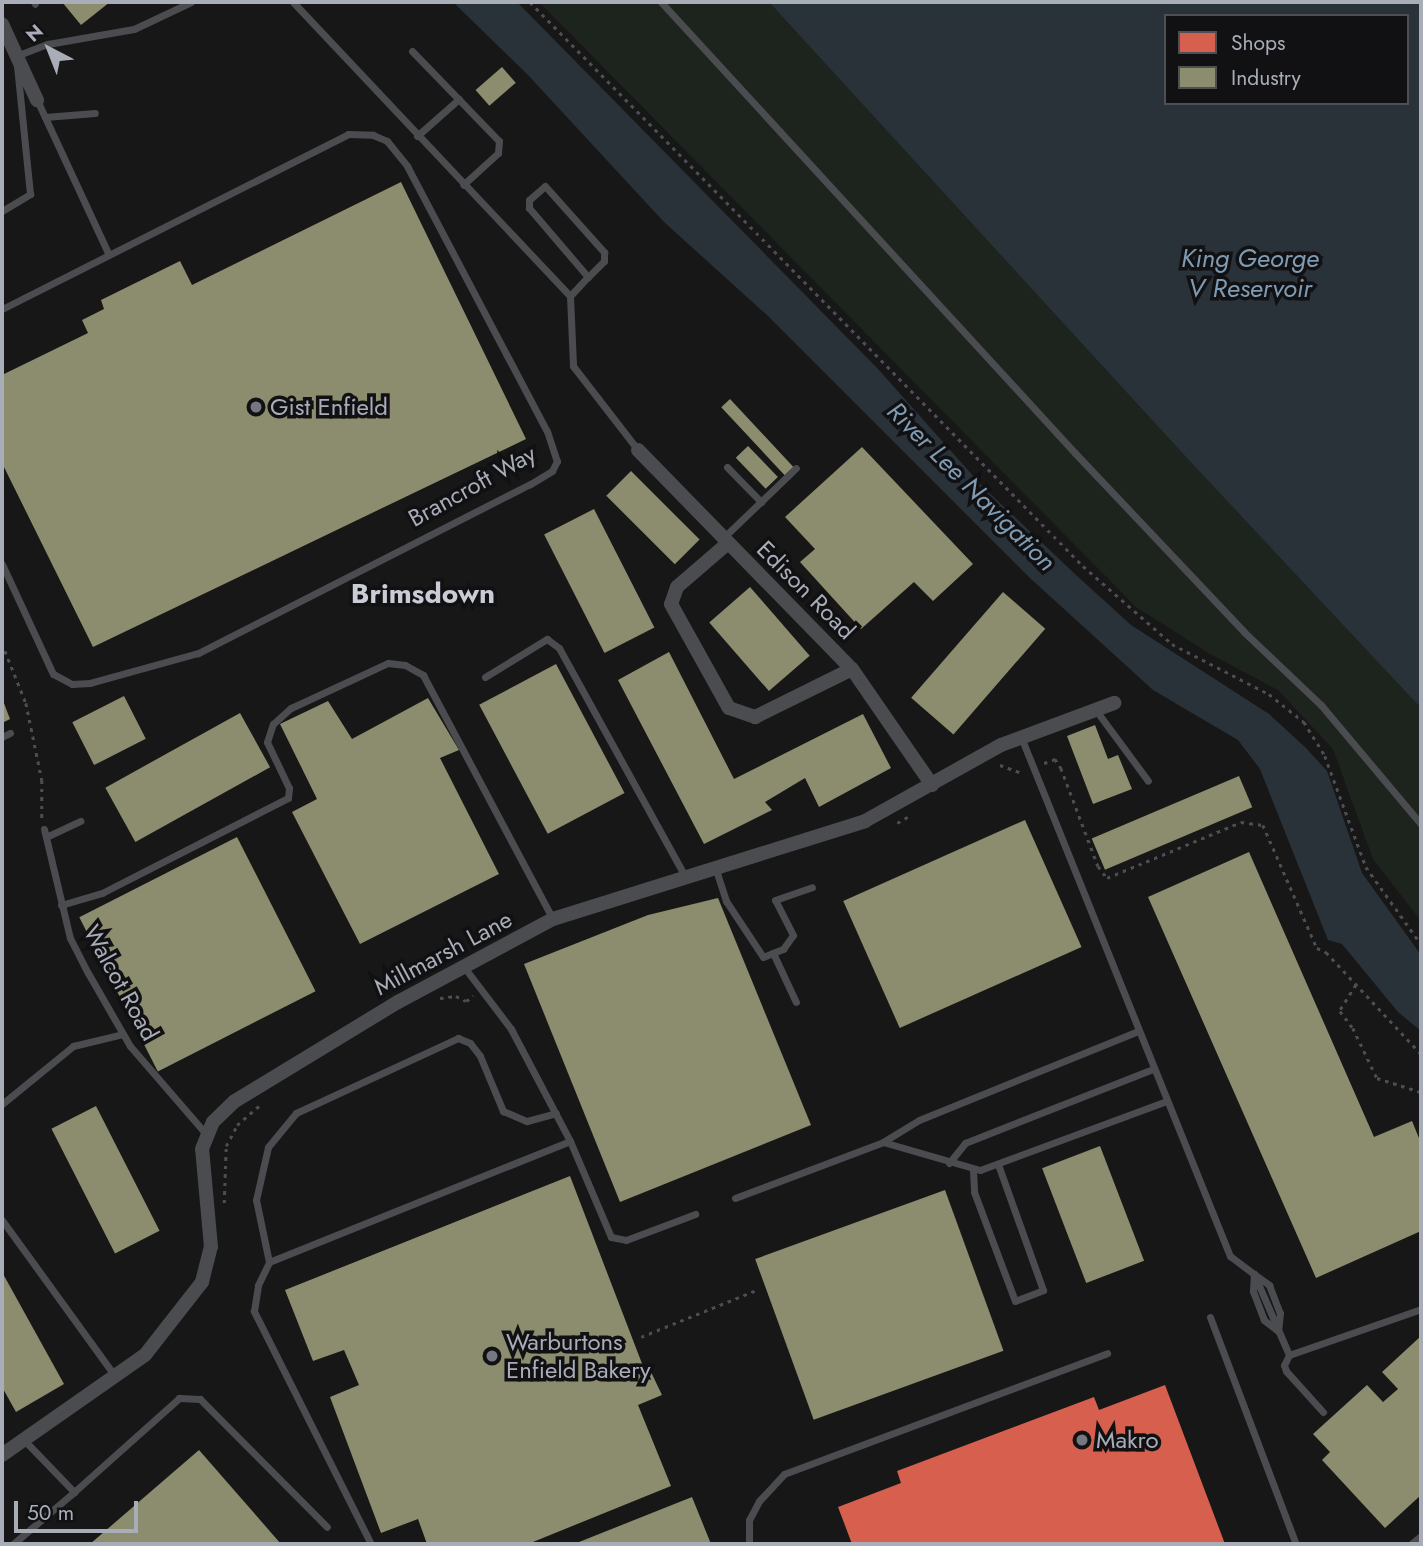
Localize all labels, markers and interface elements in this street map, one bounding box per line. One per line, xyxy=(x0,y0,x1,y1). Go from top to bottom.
north arrow xyxy=(14,14,84,84)
legend xyxy=(1164,14,1409,105)
text: N xyxy=(20,18,49,48)
text: Shops xyxy=(1231,28,1285,58)
text: Industry xyxy=(1231,63,1301,93)
water label: King George V Reservoir xyxy=(1181,243,1319,304)
place label: Gist Enfield xyxy=(270,393,388,421)
water label: River Lee Navigation xyxy=(880,396,1062,578)
marker: Gist Enfield xyxy=(248,399,264,415)
street label: Brancroft Way xyxy=(403,439,541,533)
street label: Edison Road xyxy=(751,535,861,645)
district label: Brimsdown xyxy=(351,577,495,611)
street label: Millmarsh Lane xyxy=(369,905,517,1001)
street label: Walcot Road xyxy=(77,920,165,1046)
place label: Warburtons Enfield Bakery xyxy=(506,1328,651,1384)
marker: Warburtons Enfield Bakery xyxy=(484,1348,500,1364)
place label: Makro xyxy=(1096,1426,1159,1454)
marker: Makro xyxy=(1074,1432,1090,1448)
scale bar xyxy=(18,1486,142,1530)
text: 50 m xyxy=(27,1498,74,1528)

